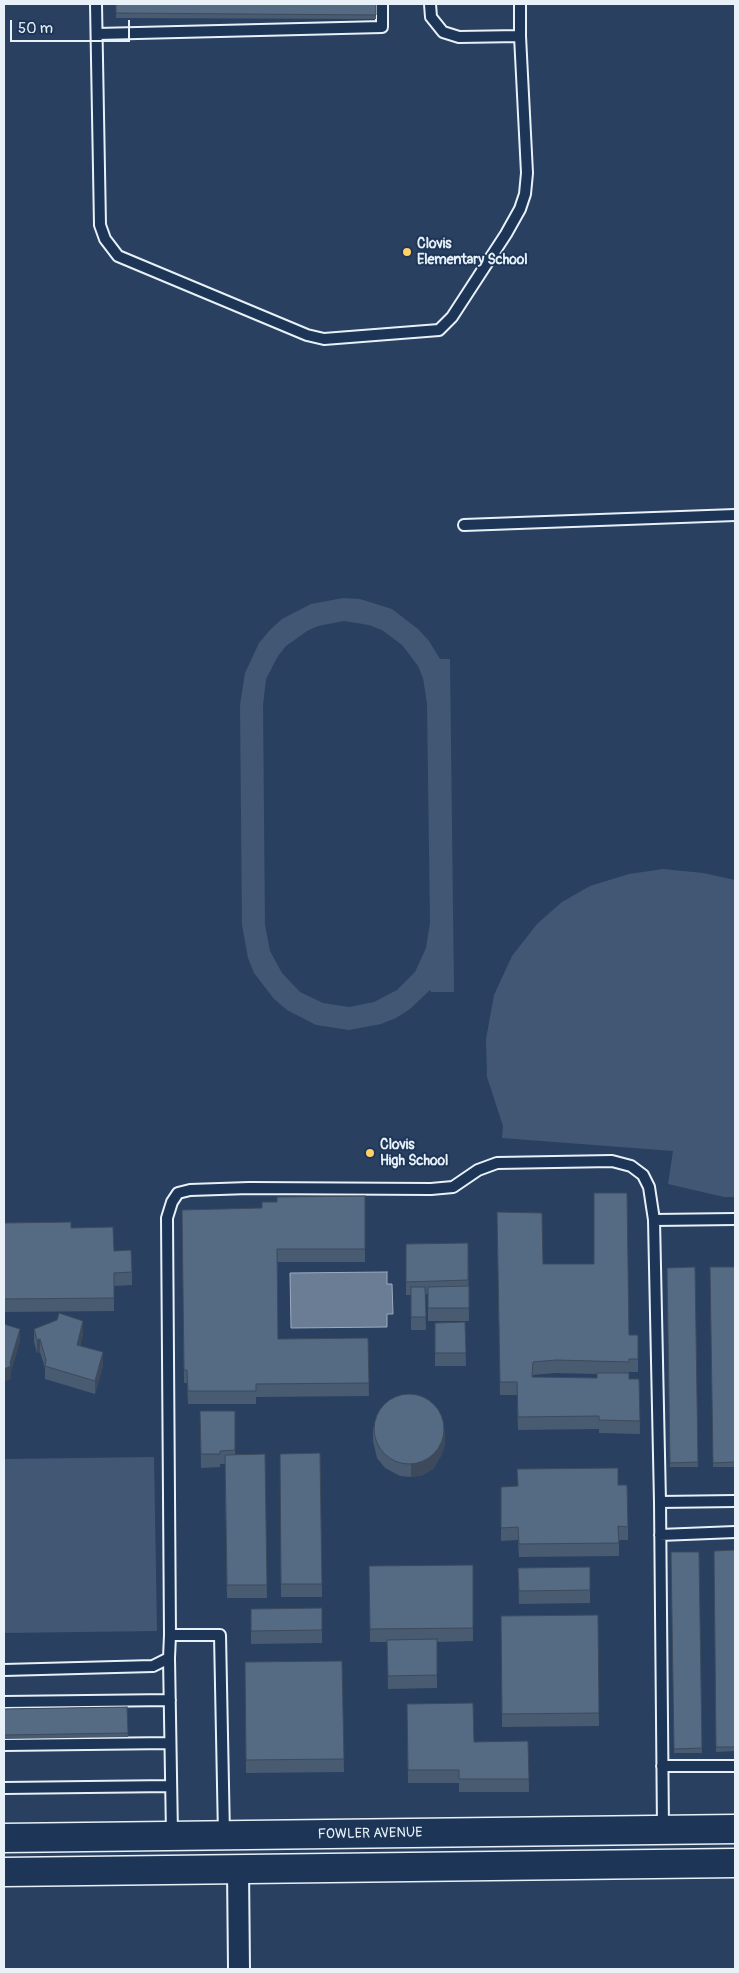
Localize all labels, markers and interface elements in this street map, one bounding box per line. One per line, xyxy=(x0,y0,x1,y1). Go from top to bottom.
scale bar xyxy=(12,10,132,42)
text: 50 m xyxy=(18,19,53,38)
place label: Clovis Elementary School xyxy=(417,236,528,268)
marker: Clovis Elementary School xyxy=(401,246,413,258)
place label: Clovis High School xyxy=(380,1137,448,1170)
marker: Clovis High School xyxy=(364,1147,376,1159)
street label: FOWLER AVENUE xyxy=(317,1825,423,1843)

